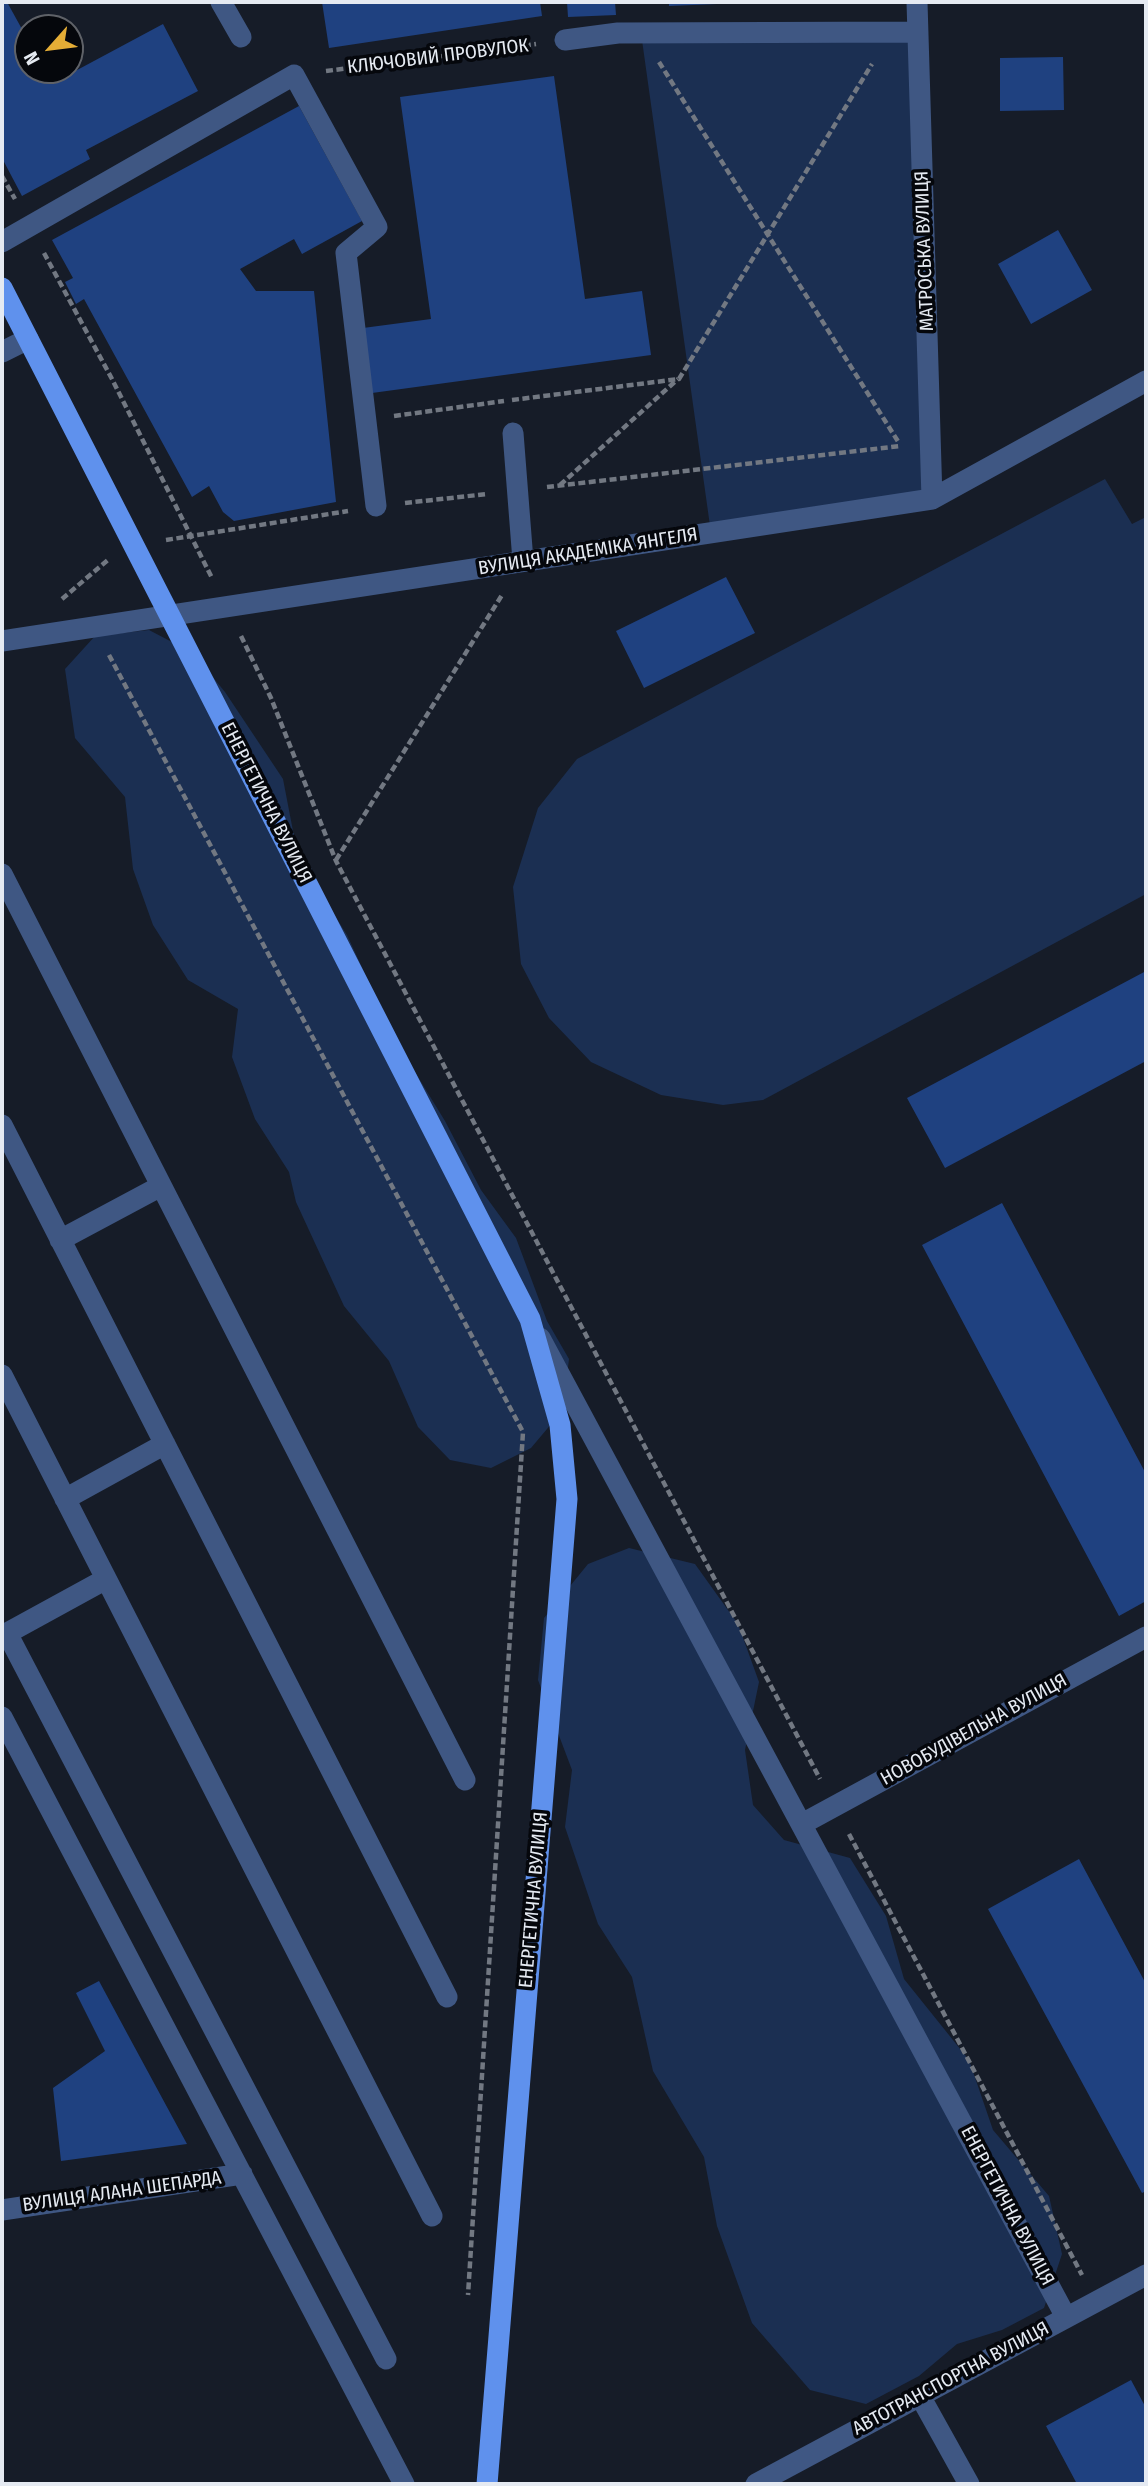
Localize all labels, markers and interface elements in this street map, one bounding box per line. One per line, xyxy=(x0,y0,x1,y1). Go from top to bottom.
north arrow xyxy=(14,14,84,84)
street label: КЛЮЧОВИЙ ПРОВУЛОК xyxy=(346,35,530,79)
text: N xyxy=(19,48,45,69)
street label: МАТРОСЬКА ВУЛИЦЯ xyxy=(911,170,939,332)
street label: ВУЛИЦЯ АКАДЕМІКА ЯНГЕЛЯ xyxy=(477,523,699,581)
street label: ЕНЕРГЕТИЧНА ВУЛИЦЯ xyxy=(216,719,316,887)
street label: НОВОБУДІВЕЛЬНА ВУЛИЦЯ xyxy=(877,1669,1071,1791)
street label: ЕНЕРГЕТИЧНА ВУЛИЦЯ xyxy=(515,1811,553,1989)
street label: ЕНЕРГЕТИЧНА ВУЛИЦЯ xyxy=(955,2123,1059,2289)
street label: ВУЛИЦЯ АЛАНА ШЕПАРДА xyxy=(21,2167,223,2217)
street label: АВТОТРАНСПОРТНА ВУЛИЦЯ xyxy=(849,2317,1053,2441)

